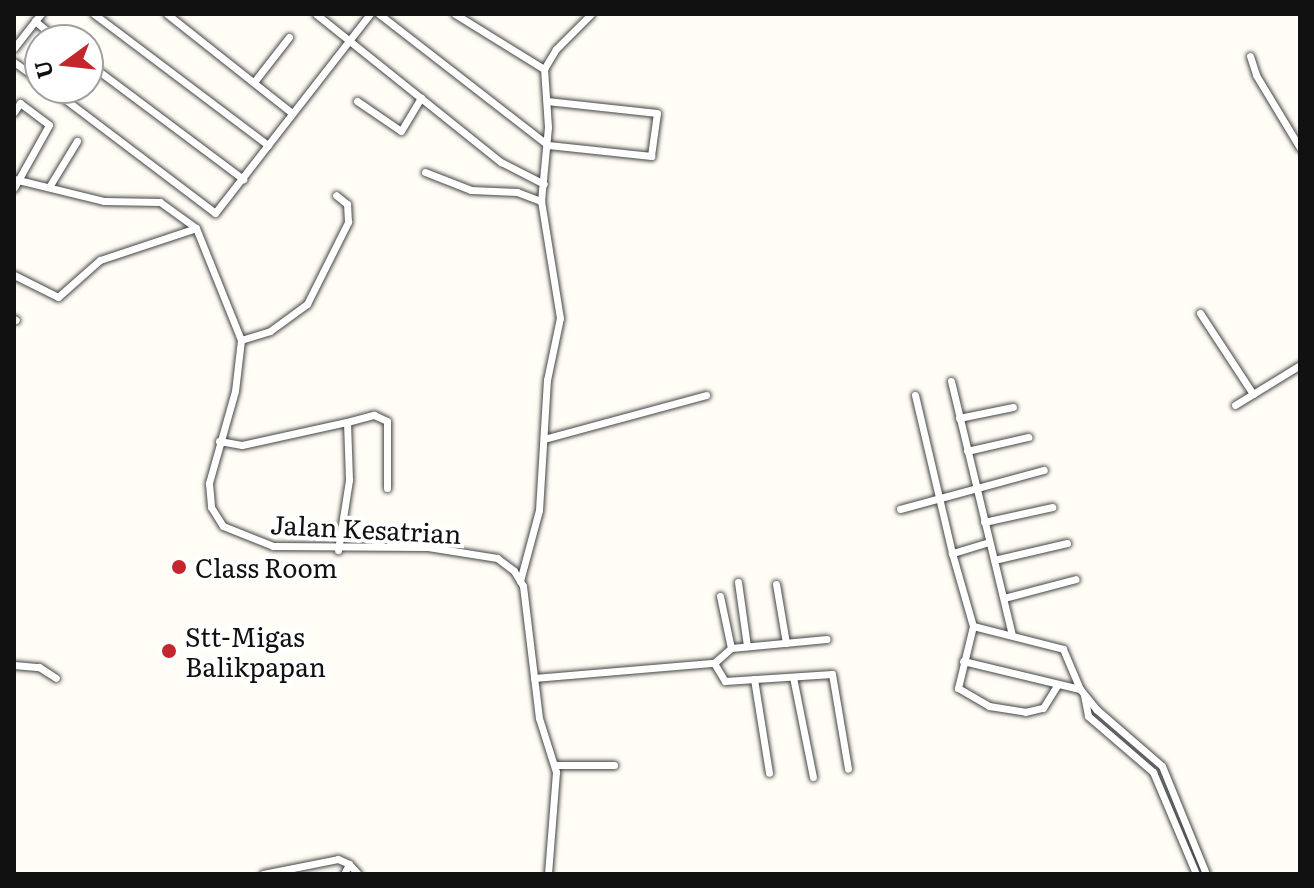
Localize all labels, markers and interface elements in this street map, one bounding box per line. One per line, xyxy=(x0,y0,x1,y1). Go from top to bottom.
north arrow xyxy=(24,24,104,104)
text: U xyxy=(24,57,60,82)
street label: Jalan Kesatrian xyxy=(270,507,462,549)
place label: Class Room xyxy=(195,551,338,583)
marker: Class Room xyxy=(170,558,188,576)
place label: Stt-Migas Balikpapan xyxy=(185,620,326,682)
marker: Stt-Migas Balikpapan xyxy=(160,642,178,660)

